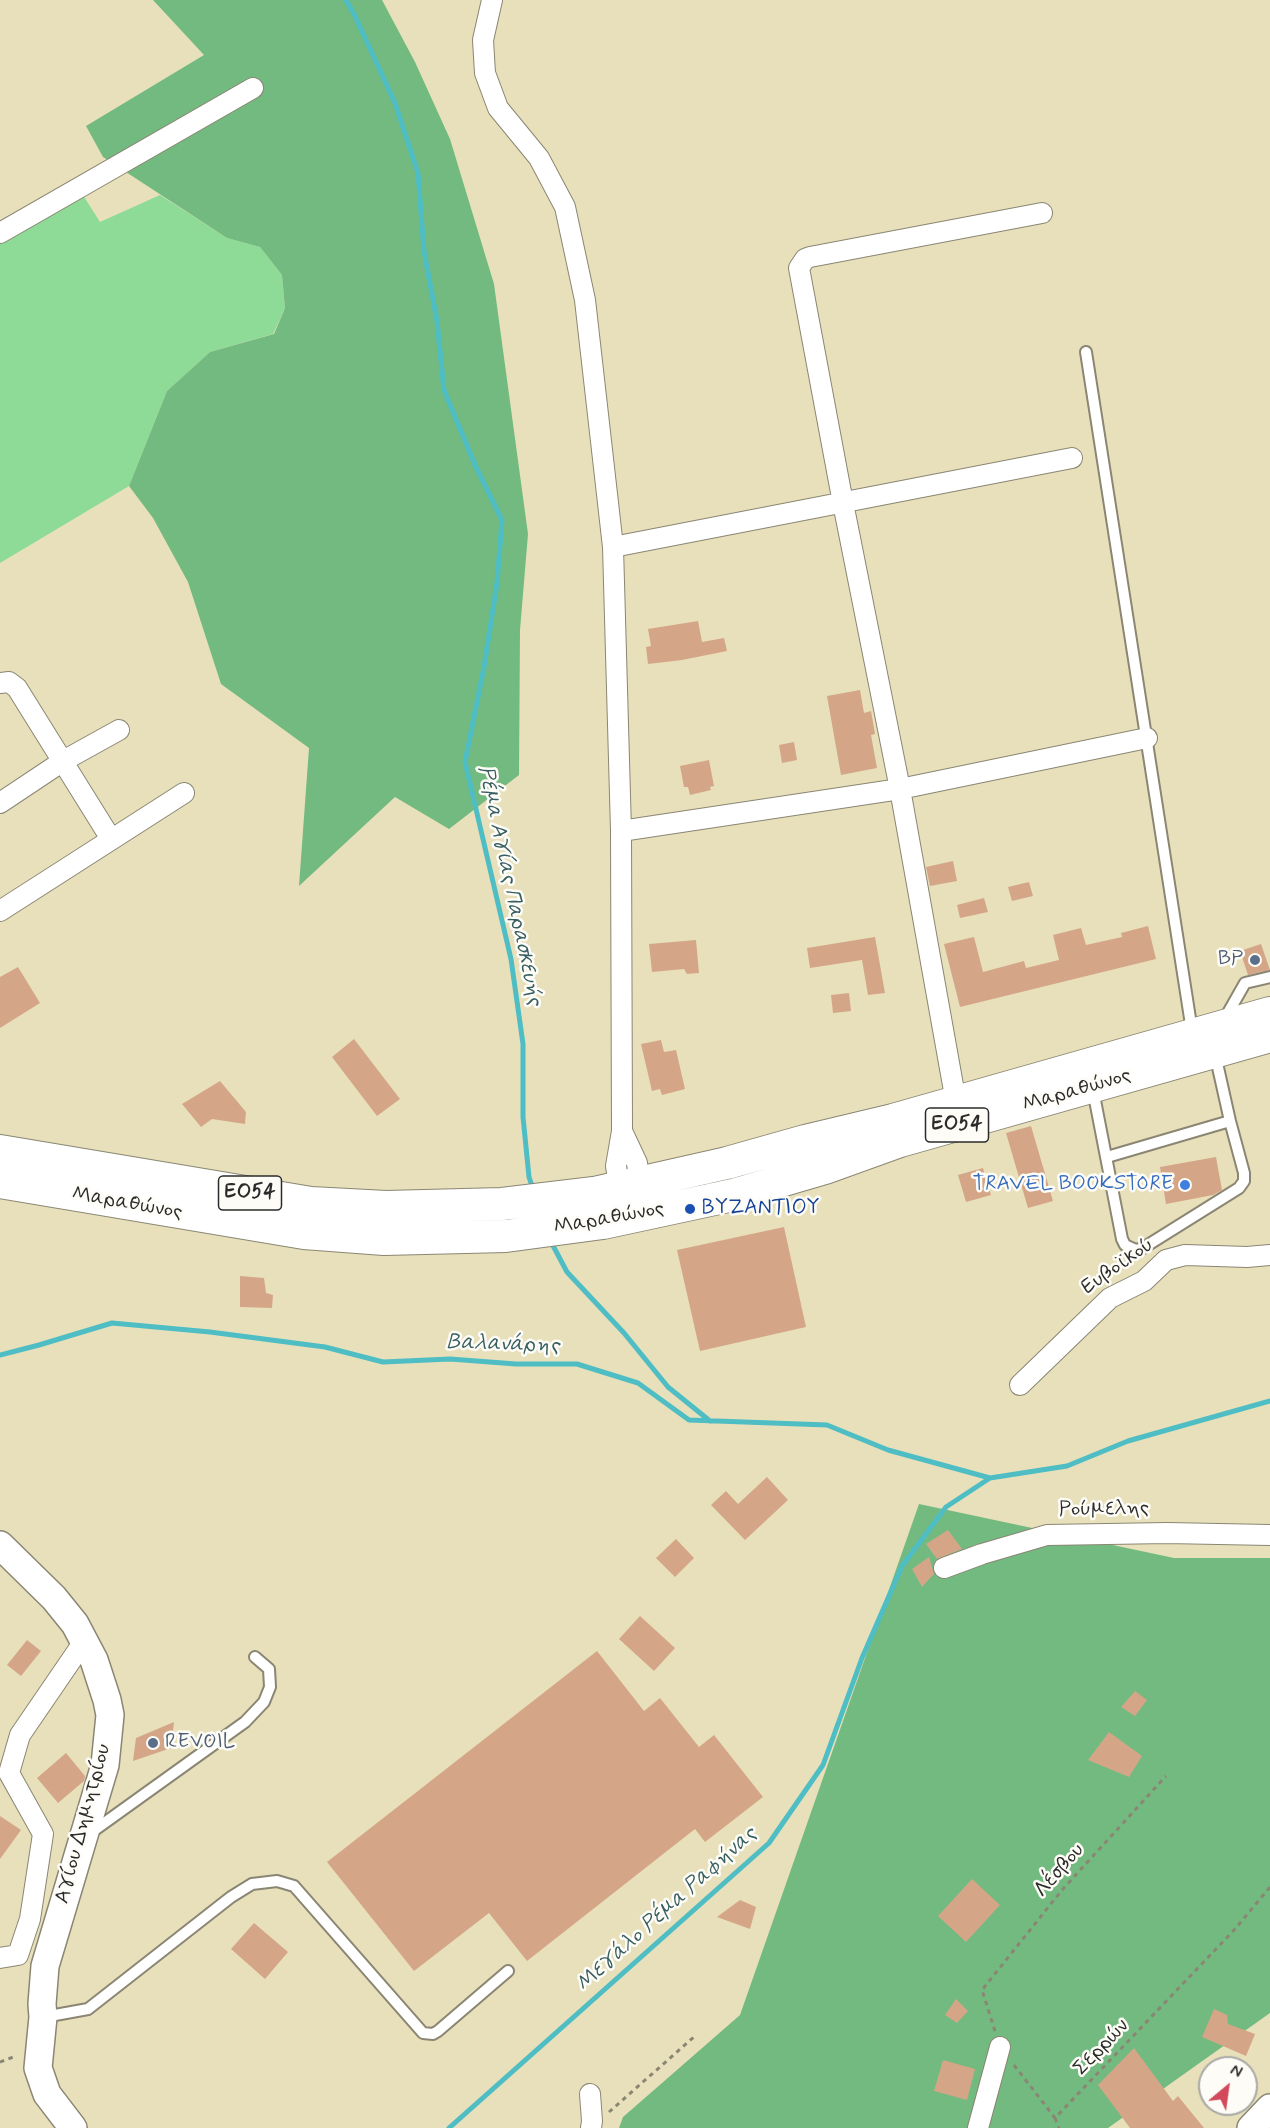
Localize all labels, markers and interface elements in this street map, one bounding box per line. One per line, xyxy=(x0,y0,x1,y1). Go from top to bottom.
water label: Ρέμα Αγίας Παρασκευής xyxy=(471,764,547,1008)
place label: BP xyxy=(1218,947,1243,973)
marker: BP xyxy=(1248,953,1262,967)
street label: Μαραθώνος xyxy=(1020,1063,1134,1119)
road number: ΕΟ54 xyxy=(926,1108,988,1142)
place label: TRAVEL BOOKSTORE xyxy=(972,1172,1173,1198)
road number: ΕΟ54 xyxy=(218,1176,282,1210)
marker: TRAVEL BOOKSTORE xyxy=(1178,1178,1192,1192)
street label: Μαραθώνος xyxy=(70,1182,184,1226)
place label: ΒΥΖΑΝΤΙΟΥ xyxy=(702,1196,820,1222)
street label: Μαραθώνος xyxy=(552,1197,666,1241)
marker: ΒΥΖΑΝΤΙΟΥ xyxy=(683,1202,697,1216)
street label: Ευβοϊκού xyxy=(1077,1233,1159,1301)
water label: Βαλανάρης xyxy=(446,1330,560,1360)
street label: Ρούμελης xyxy=(1059,1497,1149,1523)
place label: REVOIL xyxy=(165,1730,235,1756)
marker: REVOIL xyxy=(146,1736,160,1750)
street label: Αγίου Δημητρίου xyxy=(51,1741,117,1907)
water label: Μεγάλο Ρέμα Ραφήνας xyxy=(571,1822,763,1998)
street label: Λέσβου xyxy=(1030,1839,1090,1903)
street label: Σερρών xyxy=(1069,2014,1135,2082)
north arrow xyxy=(1198,2056,1258,2116)
text: N xyxy=(1226,2060,1246,2083)

